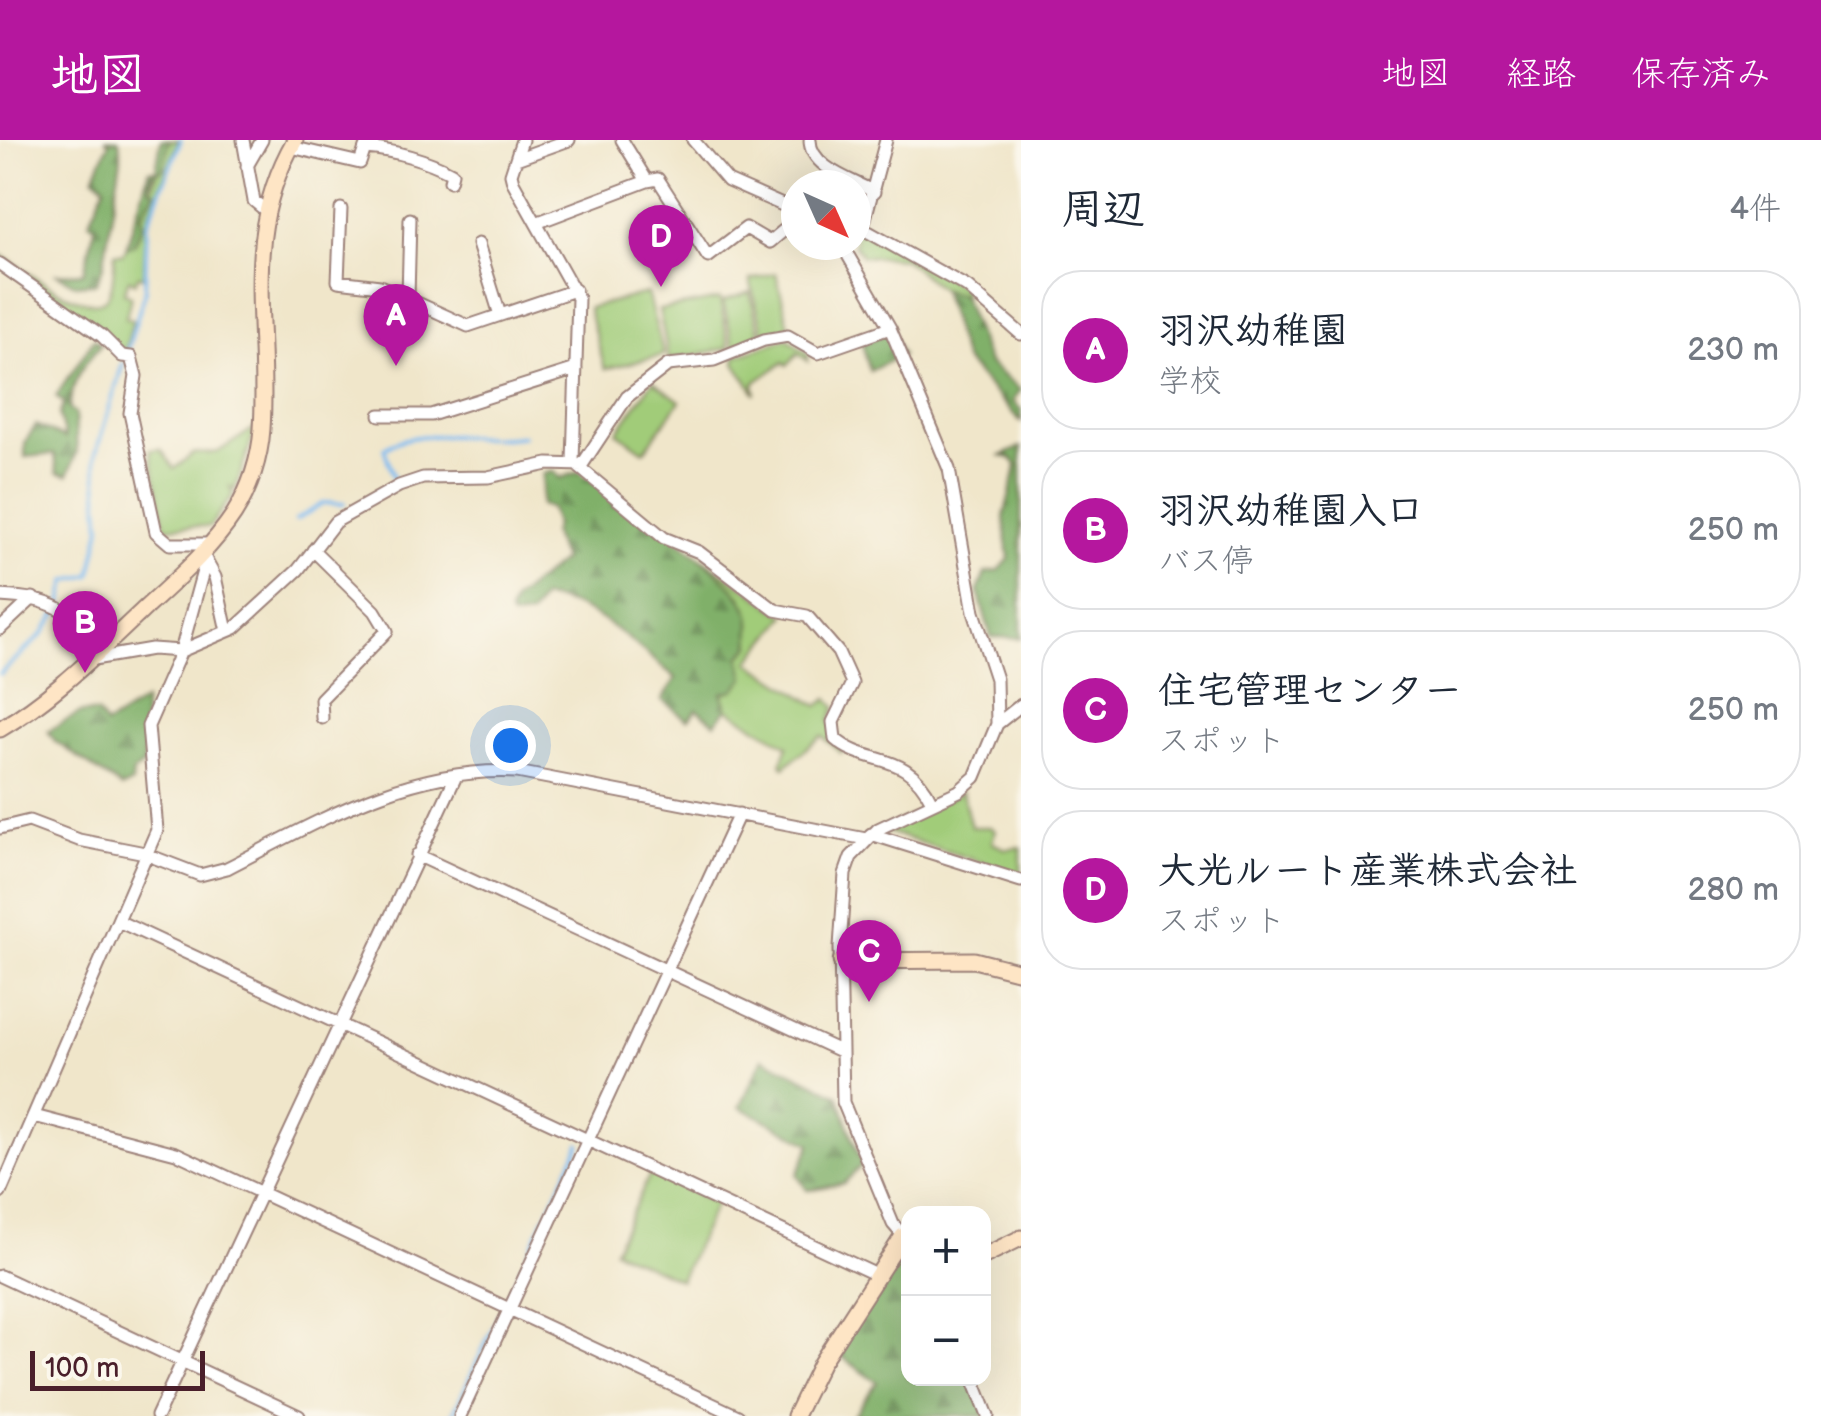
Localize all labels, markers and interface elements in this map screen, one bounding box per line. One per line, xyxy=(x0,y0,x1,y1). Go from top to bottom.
text: 地図 xyxy=(50,48,146,105)
text: 地図 xyxy=(1381,53,1451,96)
text: 経路 xyxy=(1506,53,1576,96)
text: 保存済み xyxy=(1631,53,1771,96)
north arrow xyxy=(781,170,871,260)
text: 周辺 xyxy=(1061,185,1145,236)
text: 4件 xyxy=(1729,190,1781,229)
pin: D xyxy=(628,204,694,287)
pin: A xyxy=(364,284,428,366)
text: 羽沢幼稚園 xyxy=(1158,309,1348,354)
text: A xyxy=(1086,331,1105,370)
text: 230 m xyxy=(1687,331,1779,370)
text: 学校 xyxy=(1158,362,1222,401)
text: 羽沢幼稚園入口 xyxy=(1158,489,1424,534)
text: B xyxy=(1084,511,1107,550)
text: 250 m xyxy=(1688,511,1779,550)
text: バス停 xyxy=(1158,542,1254,581)
pin: B xyxy=(52,590,118,673)
text: 住宅管理センター xyxy=(1158,669,1462,714)
text: C xyxy=(1084,691,1107,730)
text: 250 m xyxy=(1688,691,1779,730)
your location xyxy=(485,720,536,771)
text: スポット xyxy=(1158,722,1286,761)
text: 大光ルート産業株式会社 xyxy=(1158,849,1578,894)
text: D xyxy=(1084,871,1107,910)
text: 280 m xyxy=(1688,871,1779,910)
text: スポット xyxy=(1158,902,1286,941)
pin: C xyxy=(836,920,902,1002)
map controls xyxy=(901,1206,991,1386)
button: + xyxy=(901,1206,991,1296)
button: − xyxy=(901,1296,991,1386)
scale bar xyxy=(30,1346,205,1390)
text: 100 m xyxy=(45,1352,119,1385)

